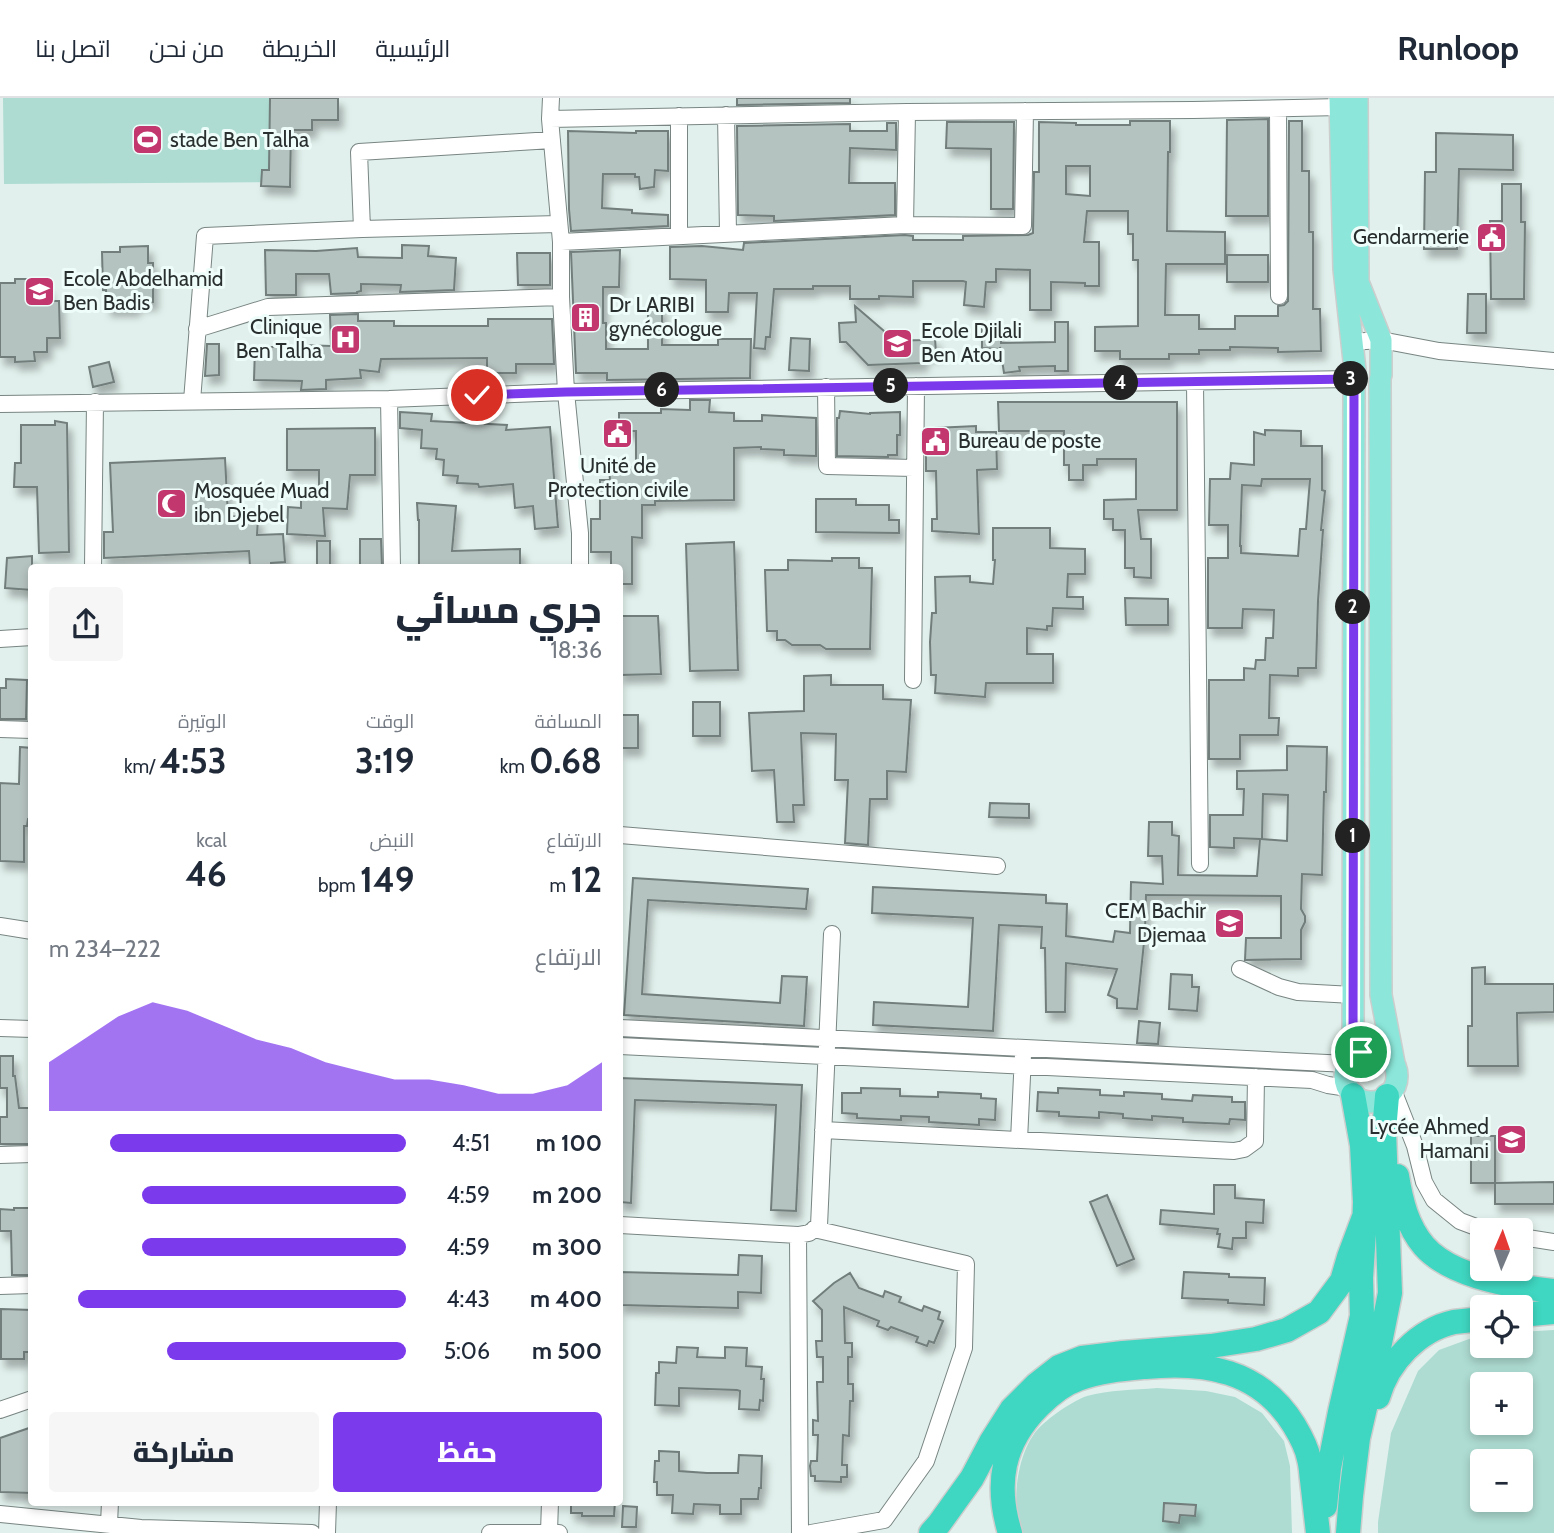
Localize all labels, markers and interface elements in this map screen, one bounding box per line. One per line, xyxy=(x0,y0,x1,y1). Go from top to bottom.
text: Runloop xyxy=(1397,28,1519,68)
text: اتصل بنا xyxy=(35,34,111,63)
text: من نحن xyxy=(149,34,224,63)
text: الخريطة xyxy=(262,34,337,63)
text: الرئيسية xyxy=(375,34,451,63)
sports icon: stade Ben Talha xyxy=(130,123,164,157)
place label: stade Ben Talha xyxy=(170,127,309,152)
public building icon: Gendarmerie xyxy=(1475,220,1509,254)
place label: Gendarmerie xyxy=(1353,224,1469,249)
place label: Ecole Abdelhamid Ben Badis xyxy=(63,266,224,315)
school or university icon: Ecole Abdelhamid Ben Badis xyxy=(23,274,57,308)
place label: Dr LARIBI gynécologue xyxy=(609,292,722,341)
building icon: Dr LARIBI gynécologue xyxy=(569,300,603,334)
place label: Clinique Ben Talha xyxy=(236,314,322,363)
place label: Ecole Djilali Ben Atou xyxy=(921,318,1022,367)
hospital icon: Clinique Ben Talha xyxy=(328,322,362,356)
school or university icon: Ecole Djilali Ben Atou xyxy=(881,326,915,360)
pin: 3 xyxy=(1334,362,1368,396)
pin xyxy=(447,365,507,425)
pin: 4 xyxy=(1104,366,1138,400)
text: 3 xyxy=(1345,367,1356,390)
pin: 5 xyxy=(874,368,908,404)
text: 4 xyxy=(1115,371,1126,394)
pin: 6 xyxy=(644,372,680,408)
text: 5 xyxy=(885,374,896,397)
icon: check xyxy=(458,376,496,414)
text: 6 xyxy=(656,378,667,401)
public building icon: Unité de Protection civile xyxy=(601,417,635,451)
public building icon: Bureau de poste xyxy=(918,424,952,458)
place label: Bureau de poste xyxy=(958,428,1101,453)
place label: Unité de Protection civile xyxy=(548,453,689,502)
place label: Mosquée Muad ibn Djebel xyxy=(194,478,330,528)
mosque icon: Mosquée Muad ibn Djebel xyxy=(154,486,188,520)
text: جري مسائي xyxy=(396,586,602,633)
button: share xyxy=(49,587,123,661)
pin: 2 xyxy=(1336,589,1370,624)
text: 2 xyxy=(1347,595,1358,618)
text: 18:36 xyxy=(550,636,602,664)
text: الوتيرة xyxy=(178,710,227,733)
text: الوقت xyxy=(366,710,414,733)
text: المسافة xyxy=(534,710,602,733)
text: 4:53 xyxy=(160,739,227,782)
text: 3:19 xyxy=(355,739,414,782)
text: 0.68 xyxy=(529,739,602,782)
text: /km xyxy=(124,755,160,778)
text: km xyxy=(500,755,529,778)
pin: 1 xyxy=(1336,818,1370,854)
text: 1 xyxy=(1349,824,1356,847)
text: kcal xyxy=(196,829,227,852)
text: النبض xyxy=(370,829,414,852)
text: الارتفاع xyxy=(546,829,602,852)
text: 46 xyxy=(185,852,227,895)
text: 149 xyxy=(360,858,414,901)
text: 12 xyxy=(571,858,602,901)
text: bpm xyxy=(318,874,360,897)
text: m xyxy=(550,874,571,897)
place label: CEM Bachir Djemaa xyxy=(1105,898,1206,948)
school or university icon: CEM Bachir Djemaa xyxy=(1212,906,1246,940)
text: 222–234 m xyxy=(49,935,161,963)
text: الارتفاع xyxy=(535,943,602,971)
pin xyxy=(1331,1022,1391,1082)
icon: arrive xyxy=(1342,1033,1380,1071)
place label: Lycée Ahmed Hamani xyxy=(1369,1114,1489,1163)
school or university icon: Lycée Ahmed Hamani xyxy=(1495,1122,1529,1156)
text: 4:51 xyxy=(452,1129,490,1157)
text: 100 m xyxy=(536,1129,602,1157)
text: 4:59 xyxy=(446,1181,490,1209)
text: 200 m xyxy=(532,1181,602,1209)
north arrow xyxy=(1470,1218,1533,1281)
map controls xyxy=(1470,1218,1533,1512)
text: 4:59 xyxy=(446,1233,490,1261)
text: 300 m xyxy=(532,1233,602,1261)
text: 4:43 xyxy=(446,1285,490,1313)
text: 400 m xyxy=(530,1285,602,1313)
button: locate xyxy=(1470,1295,1533,1358)
text: 5:06 xyxy=(444,1337,490,1365)
text: 500 m xyxy=(532,1337,602,1365)
button: + xyxy=(1470,1372,1533,1435)
button: مشاركة xyxy=(49,1412,319,1492)
button: حفظ xyxy=(333,1412,602,1492)
button: − xyxy=(1470,1449,1533,1512)

